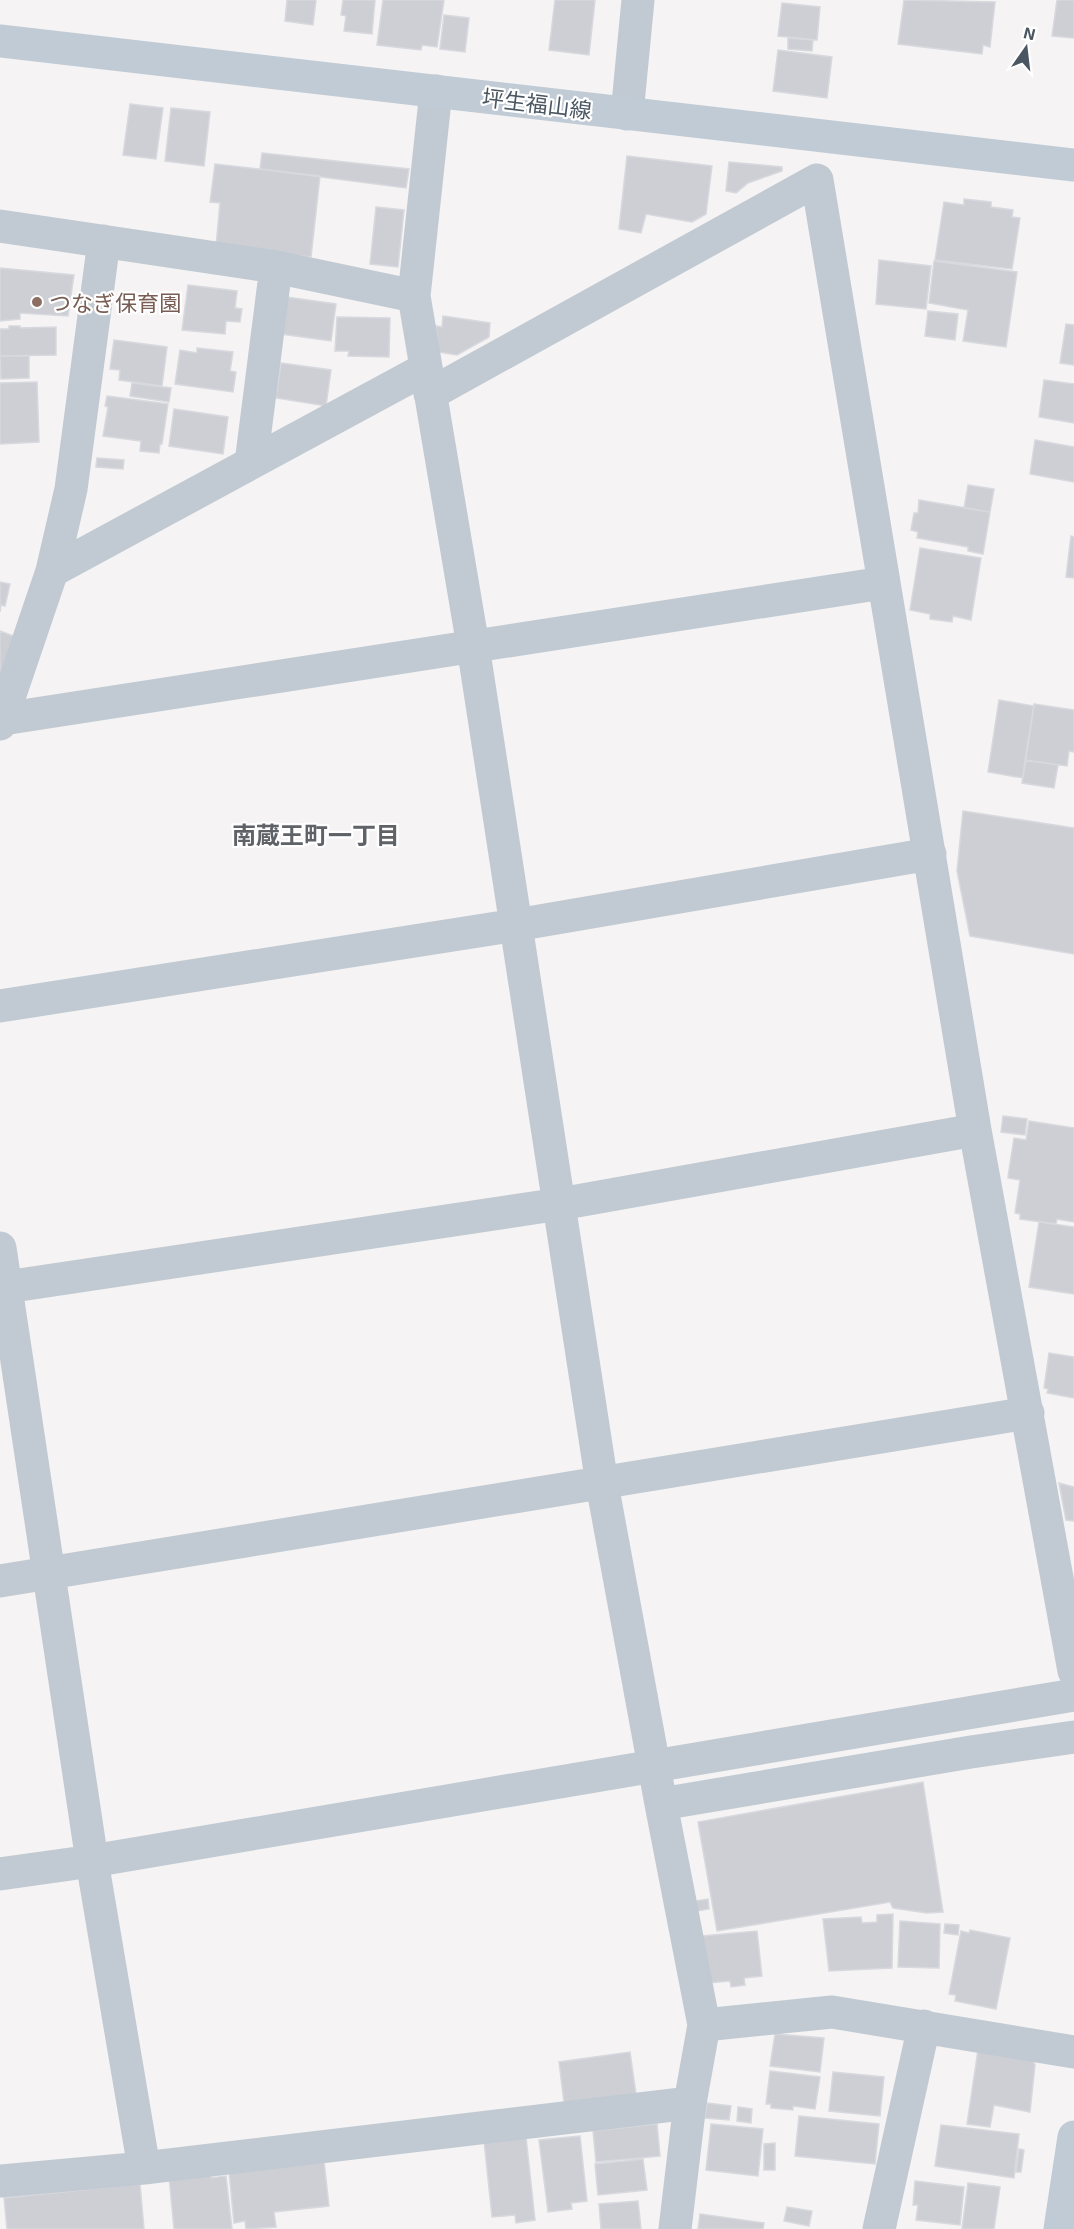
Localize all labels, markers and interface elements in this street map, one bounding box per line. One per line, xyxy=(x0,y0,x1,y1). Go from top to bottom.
north arrow xyxy=(996,18,1056,78)
text: N xyxy=(1022,22,1038,44)
street label: 坪生福山線 xyxy=(481,83,593,123)
place label: つなぎ保育園 xyxy=(49,289,181,315)
marker: つなぎ保育園 xyxy=(30,295,44,309)
district label: 南蔵王町一丁目 xyxy=(232,820,400,849)

